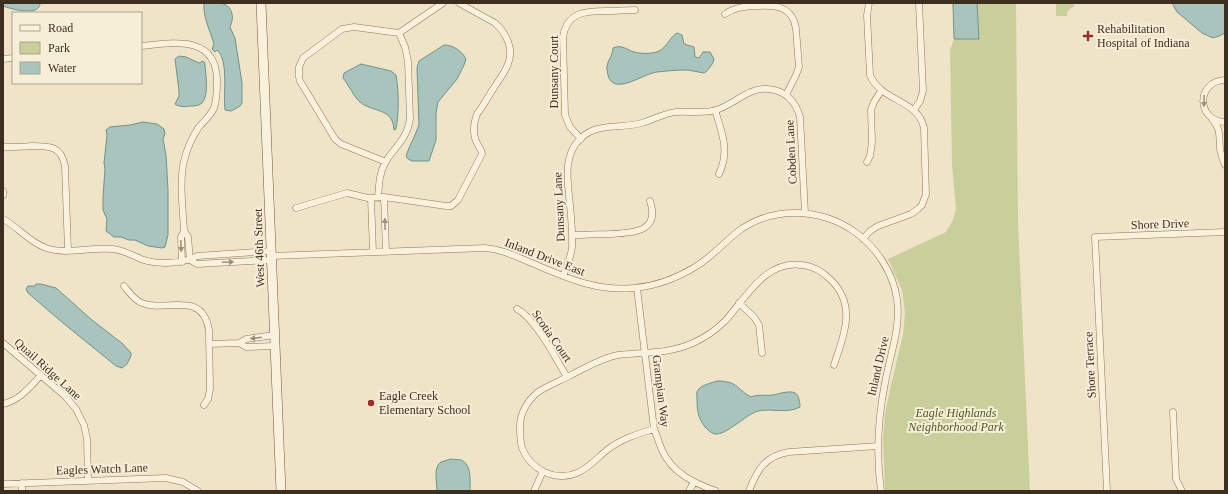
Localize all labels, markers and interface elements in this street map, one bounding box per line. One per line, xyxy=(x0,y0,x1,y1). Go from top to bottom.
legend xyxy=(12,12,142,84)
text: Road xyxy=(48,21,73,35)
place label: Rehabilitation Hospital of Indiana xyxy=(1097,22,1190,50)
marker: Rehabilitation Hospital of Indiana xyxy=(1082,30,1094,42)
street label: Dunsany Court xyxy=(547,35,561,109)
text: Park xyxy=(48,41,70,55)
text: Water xyxy=(48,61,76,75)
one-way arrow xyxy=(1201,95,1207,108)
street label: Cobden Lane xyxy=(782,120,800,184)
street label: Dunsany Lane xyxy=(550,172,568,242)
street label: West 46th Street xyxy=(251,208,267,288)
street label: Shore Drive xyxy=(1131,216,1189,232)
one-way arrow xyxy=(382,217,388,230)
street label: Inland Drive East xyxy=(503,235,588,279)
one-way arrow xyxy=(178,240,185,252)
one-way arrow xyxy=(222,259,234,266)
street label: Scotia Court xyxy=(529,307,575,365)
street label: Shore Terrace xyxy=(1081,331,1099,399)
one-way arrow xyxy=(250,334,263,341)
street label: Quail Ridge Lane xyxy=(12,335,84,403)
street label: Inland Drive xyxy=(864,335,892,397)
street label: Grampian Way xyxy=(650,354,672,428)
place label: Eagle Creek Elementary School xyxy=(379,389,471,417)
marker: Eagle Creek Elementary School xyxy=(366,398,376,408)
park label: Eagle Highlands Neighborhood Park xyxy=(907,406,1004,434)
street label: Eagles Watch Lane xyxy=(56,460,148,478)

